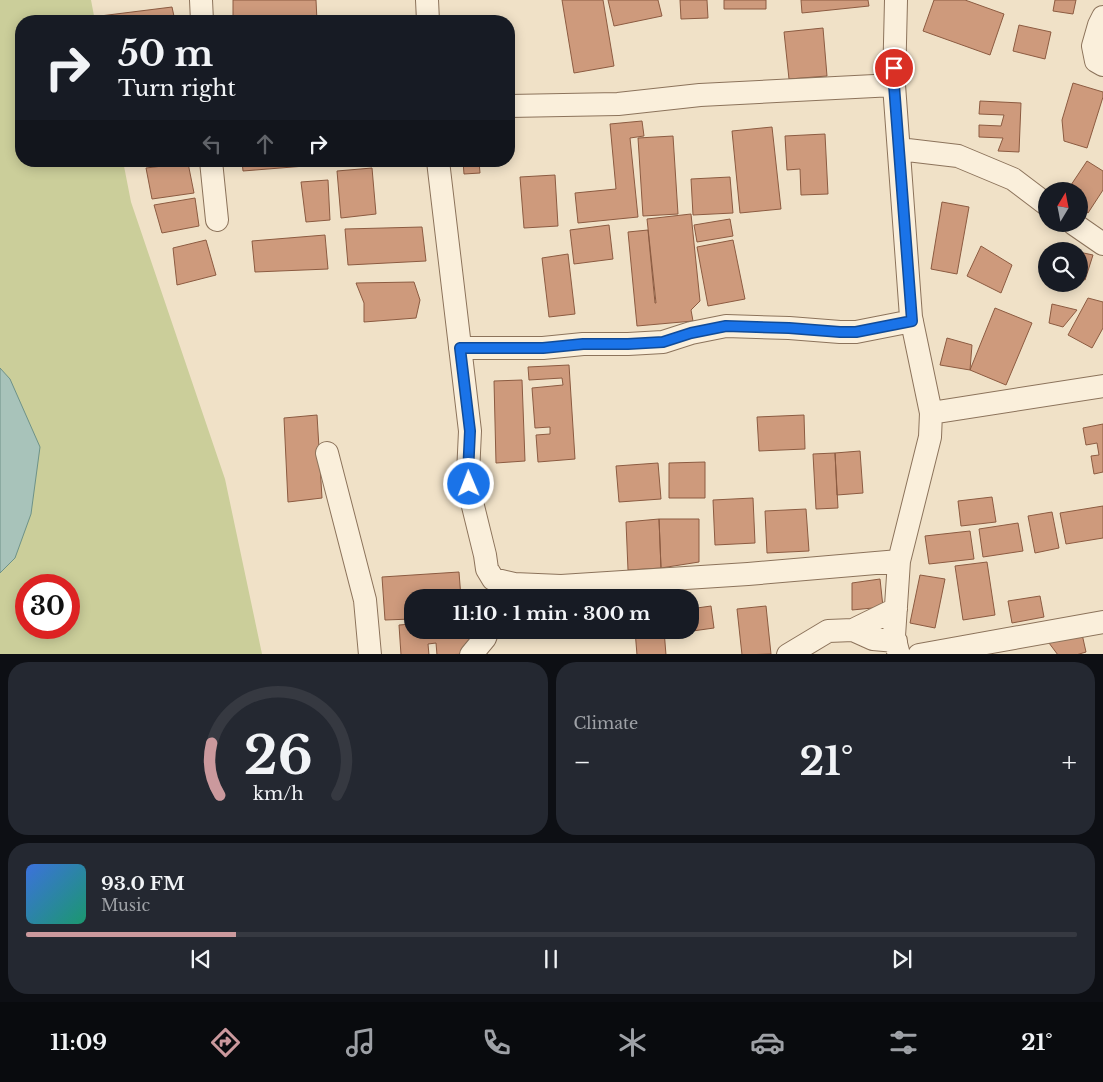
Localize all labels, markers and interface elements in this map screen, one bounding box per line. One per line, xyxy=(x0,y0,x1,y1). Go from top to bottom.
text: 50 m xyxy=(118,32,213,75)
icon: right xyxy=(35,35,100,100)
pin xyxy=(873,47,915,89)
icon: arrive xyxy=(880,54,908,82)
text: Turn right xyxy=(118,75,236,102)
icon: left xyxy=(198,130,226,158)
icon: ahead xyxy=(251,130,279,158)
icon: right xyxy=(304,130,332,158)
north arrow xyxy=(1038,182,1088,232)
map controls xyxy=(1038,182,1088,292)
button: search xyxy=(1038,242,1088,292)
position arrow xyxy=(442,457,494,509)
speed limit sign: 30 xyxy=(15,574,80,639)
text: 11:10 · 1 min · 300 m xyxy=(453,602,650,625)
text: Climate xyxy=(574,713,638,733)
text: 26 xyxy=(243,724,312,788)
text: 21° xyxy=(799,738,853,785)
text: − xyxy=(574,745,591,780)
text: + xyxy=(1062,745,1077,780)
text: km/h xyxy=(252,783,303,805)
text: 93.0 FM xyxy=(101,872,185,895)
text: Music xyxy=(101,895,150,915)
icon: previous xyxy=(187,945,215,973)
icon: pause xyxy=(537,945,565,973)
icon: next xyxy=(888,945,916,973)
icon: directions xyxy=(208,1025,243,1060)
icon: music xyxy=(343,1025,378,1060)
icon: phone xyxy=(479,1025,514,1060)
icon: climate xyxy=(615,1025,650,1060)
icon: car xyxy=(750,1025,785,1060)
icon: filters xyxy=(886,1025,921,1060)
text: 11:09 xyxy=(50,1029,107,1056)
text: 21° xyxy=(1021,1029,1053,1056)

